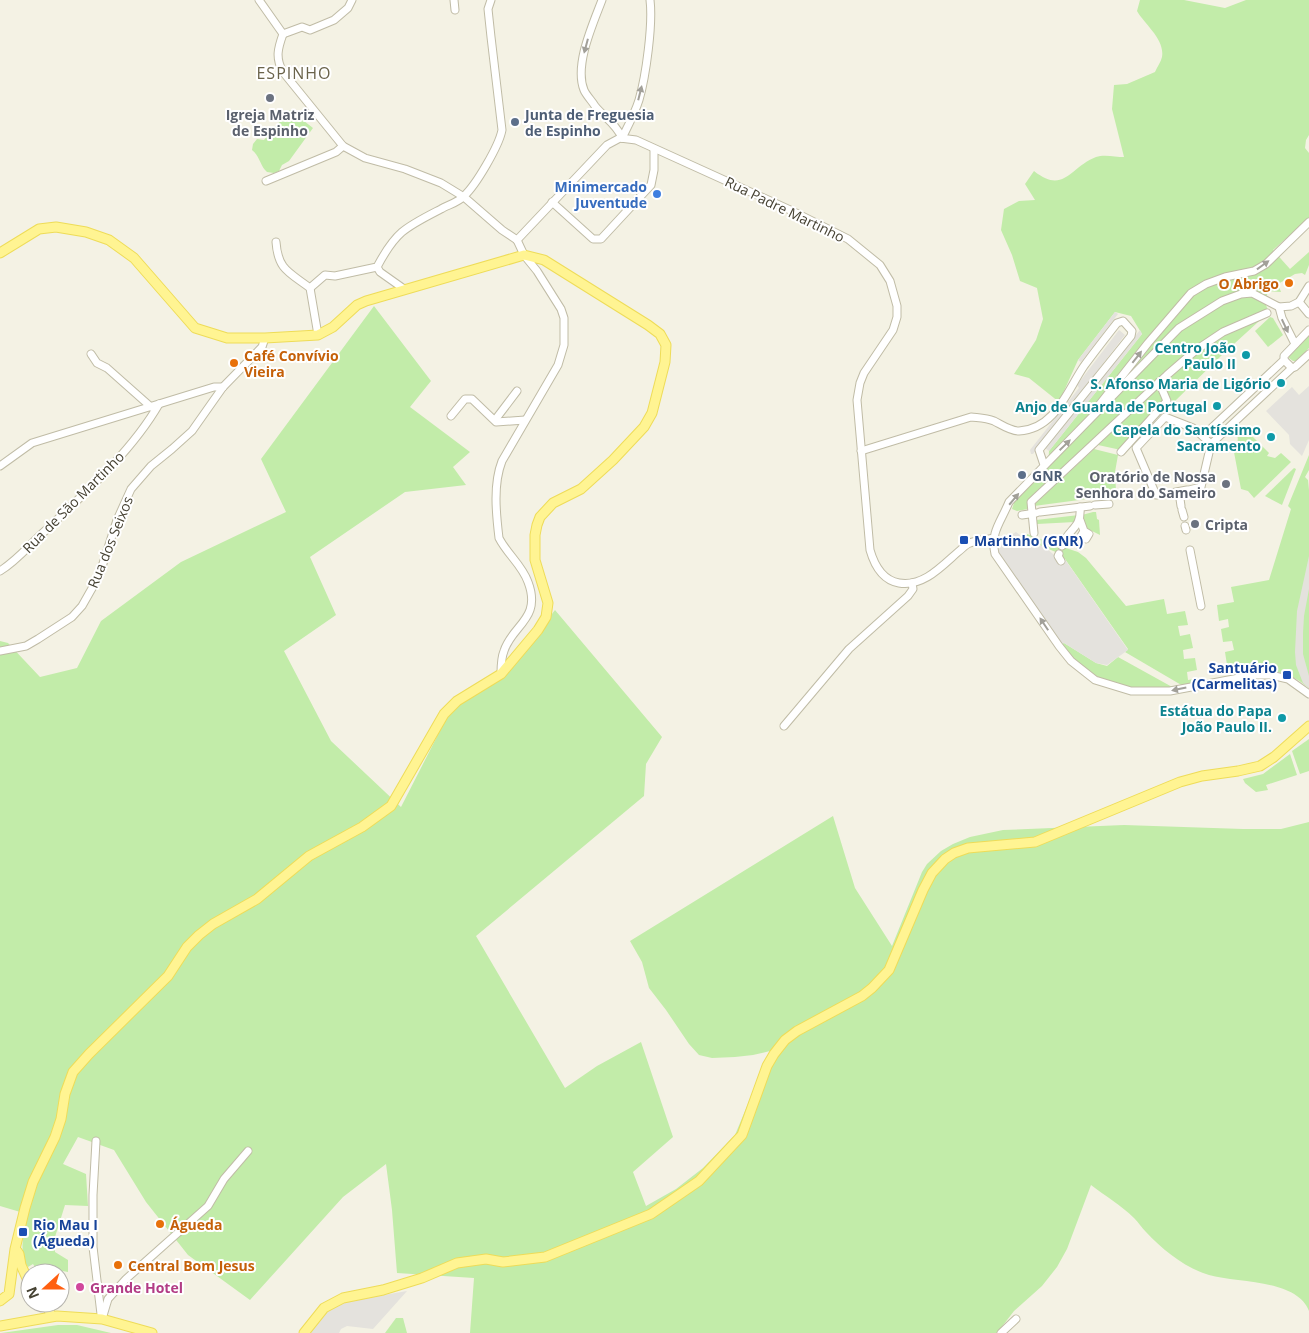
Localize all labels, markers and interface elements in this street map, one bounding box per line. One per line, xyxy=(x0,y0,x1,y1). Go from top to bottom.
one-way arrow xyxy=(582,39,590,54)
district label: ESPINHO xyxy=(256,62,332,84)
one-way arrow xyxy=(636,86,644,101)
marker: Igreja Matriz de Espinho xyxy=(264,92,276,104)
place label: Igreja Matriz de Espinho xyxy=(226,105,315,140)
place label: Junta de Freguesia de Espinho xyxy=(523,105,654,140)
marker: Junta de Freguesia de Espinho xyxy=(509,116,521,128)
street label: Rua Padre Martinho xyxy=(722,172,848,246)
place label: Minimercado Juventude xyxy=(554,177,647,212)
marker: Minimercado Juventude xyxy=(651,188,663,200)
one-way arrow xyxy=(1256,259,1269,270)
place label: O Abrigo xyxy=(1218,274,1279,293)
marker: O Abrigo xyxy=(1283,277,1295,289)
one-way arrow xyxy=(1282,319,1290,333)
place label: Centro João Paulo II xyxy=(1154,338,1236,373)
place label: Café Convívio Vieira xyxy=(244,346,339,381)
marker: Centro João Paulo II xyxy=(1240,349,1252,361)
one-way arrow xyxy=(1131,351,1142,364)
marker: Café Convívio Vieira xyxy=(228,357,240,369)
place label: S. Afonso Maria de Ligório xyxy=(1090,374,1271,393)
marker: S. Afonso Maria de Ligório xyxy=(1275,377,1287,389)
place label: Anjo de Guarda de Portugal xyxy=(1015,397,1207,416)
marker: Anjo de Guarda de Portugal xyxy=(1211,400,1223,412)
place label: Capela do Santíssimo Sacramento xyxy=(1113,420,1261,455)
marker: Capela do Santíssimo Sacramento xyxy=(1265,431,1277,443)
one-way arrow xyxy=(1059,439,1071,451)
street label: Rua de São Martinho xyxy=(18,447,128,557)
place label: GNR xyxy=(1032,466,1064,485)
place label: Oratório de Nossa Senhora do Sameiro xyxy=(1076,467,1216,502)
marker: GNR xyxy=(1016,469,1028,481)
marker: Oratório de Nossa Senhora do Sameiro xyxy=(1220,478,1232,490)
one-way arrow xyxy=(1008,492,1019,505)
street label: Rua dos Seixos xyxy=(83,493,137,591)
place label: Cripta xyxy=(1205,515,1248,534)
marker: Cripta xyxy=(1189,518,1201,530)
place label: Martinho (GNR) xyxy=(974,531,1084,550)
marker: Martinho (GNR) xyxy=(958,534,970,546)
one-way arrow xyxy=(1039,618,1049,631)
place label: Santuário (Carmelitas) xyxy=(1192,658,1277,693)
marker: Santuário (Carmelitas) xyxy=(1281,669,1293,681)
one-way arrow xyxy=(1171,686,1187,694)
place label: Estátua do Papa João Paulo II. xyxy=(1160,701,1272,736)
marker: Estátua do Papa João Paulo II. xyxy=(1276,712,1288,724)
place label: Rio Mau I (Águeda) xyxy=(33,1215,98,1250)
place label: Águeda xyxy=(170,1215,222,1234)
marker: Águeda xyxy=(154,1218,166,1230)
marker: Rio Mau I (Águeda) xyxy=(17,1226,29,1238)
place label: Central Bom Jesus xyxy=(128,1256,255,1275)
marker: Central Bom Jesus xyxy=(112,1259,124,1271)
north arrow xyxy=(20,1263,70,1313)
place label: Grande Hotel xyxy=(90,1278,183,1297)
marker: Grande Hotel xyxy=(74,1281,86,1293)
text: N xyxy=(21,1284,43,1302)

